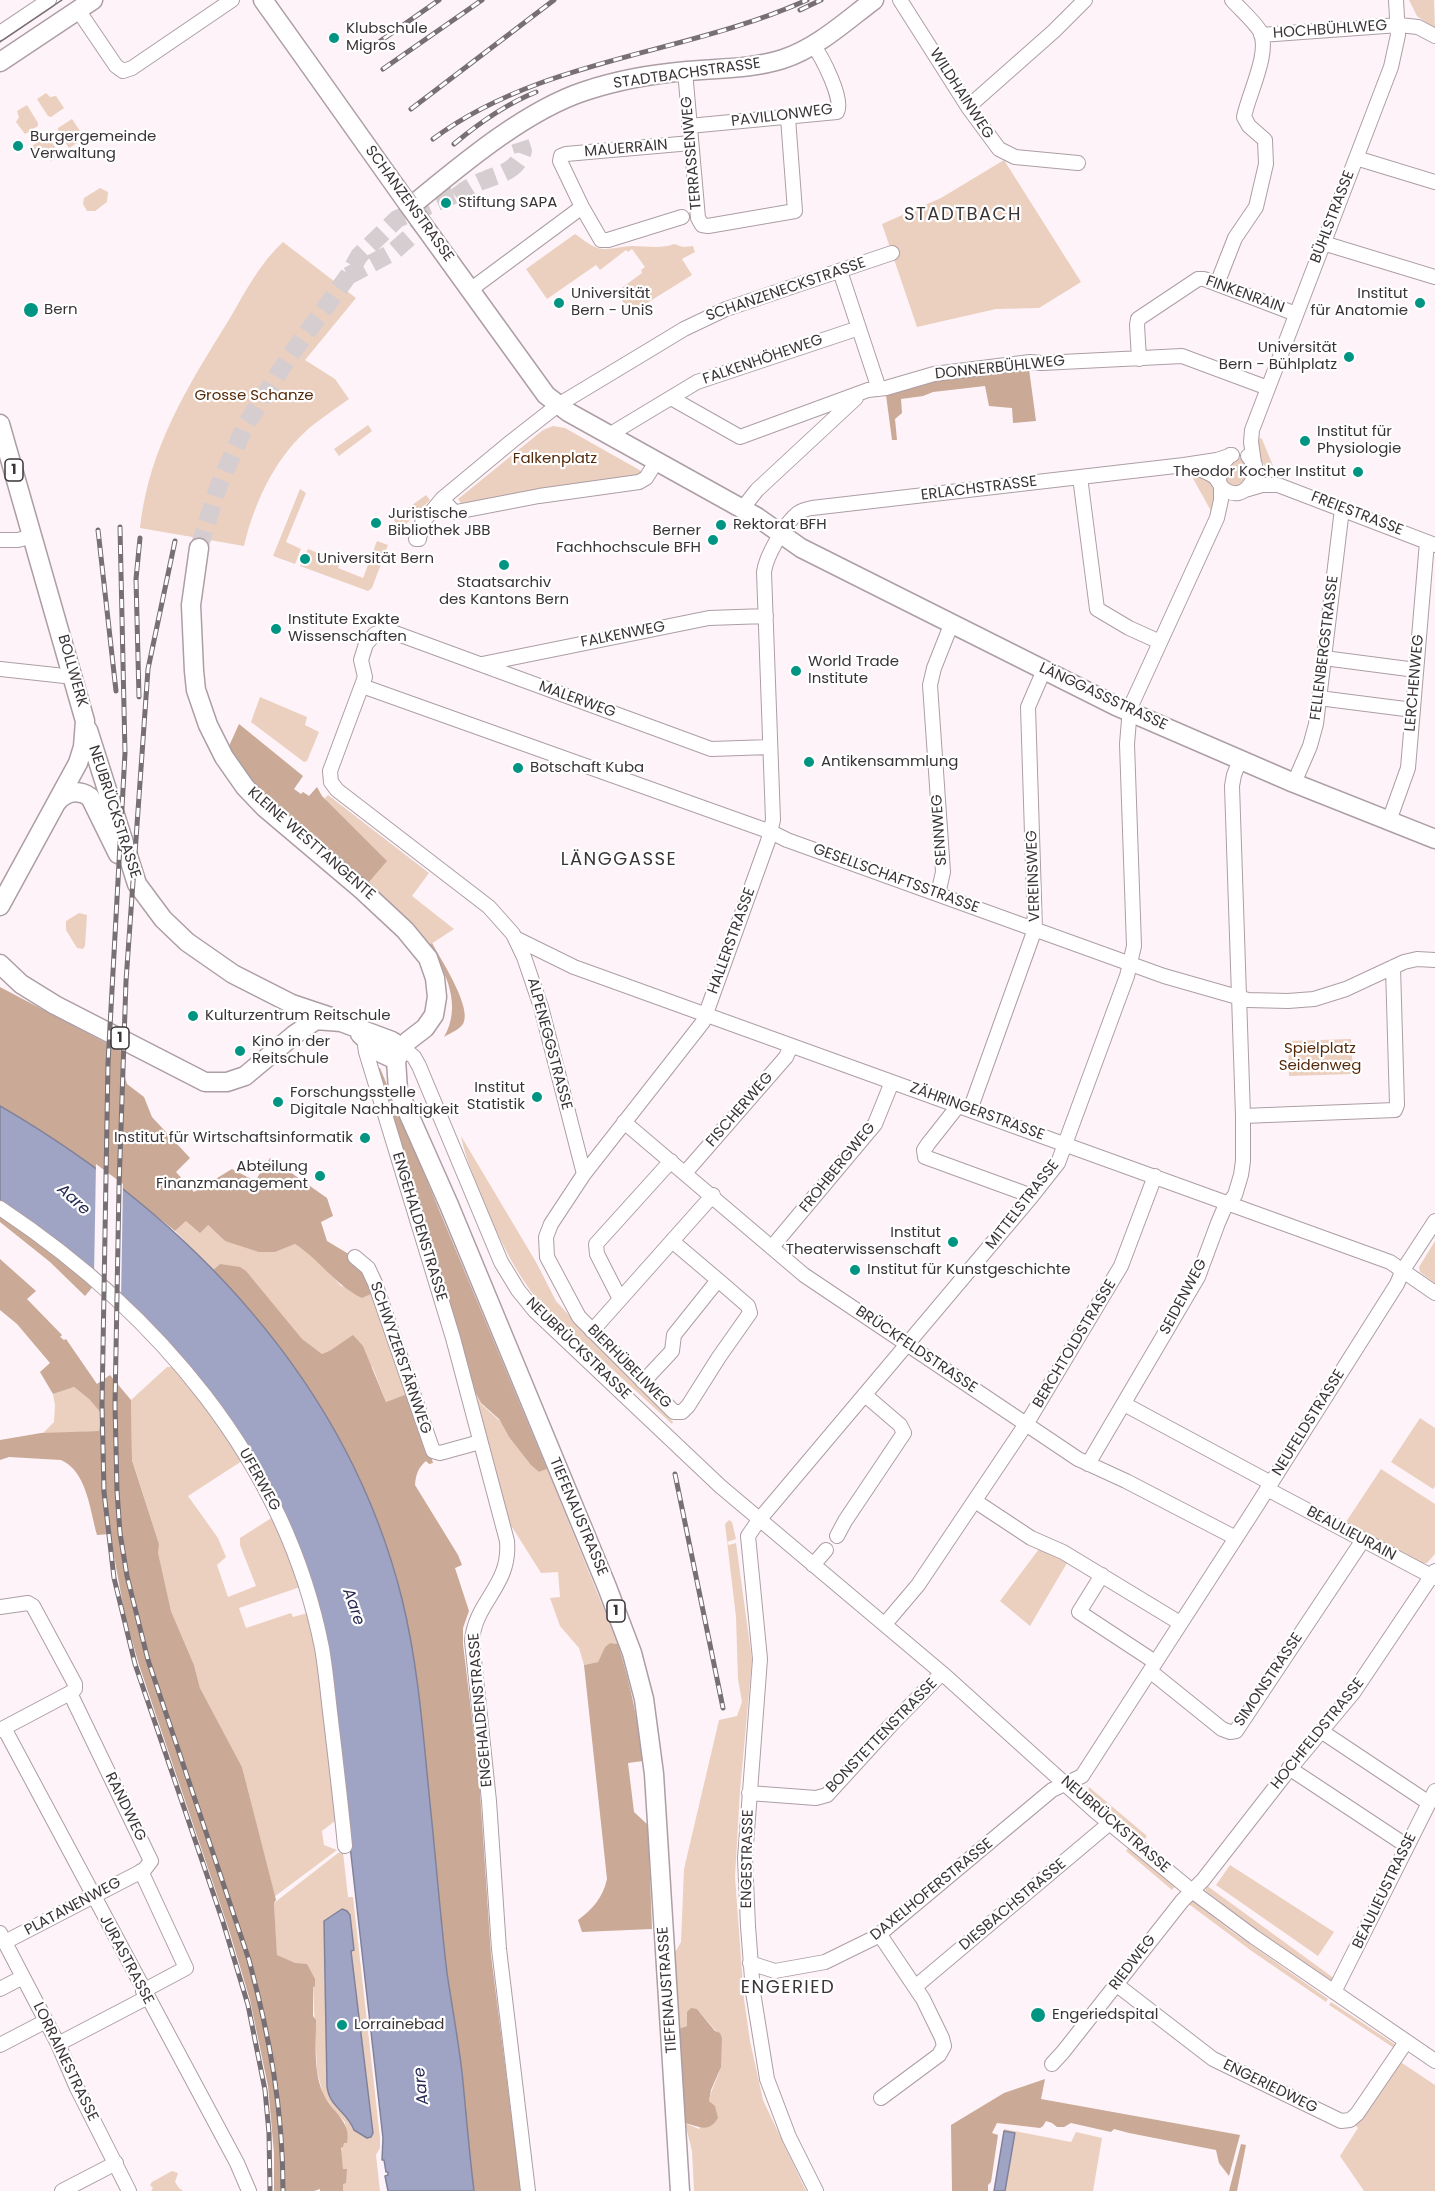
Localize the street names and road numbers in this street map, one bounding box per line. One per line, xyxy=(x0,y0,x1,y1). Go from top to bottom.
street label: HOCHBÜHLWEG xyxy=(1272,17,1388,43)
street label: WILDHAINWEG xyxy=(925,45,997,143)
street label: STADTBACHSTRASSE xyxy=(612,55,762,93)
street label: TERRASSENWEG xyxy=(678,95,706,211)
street label: PAVILLONWEG xyxy=(730,101,834,131)
street label: MAUERRAIN xyxy=(584,136,668,162)
street label: SCHANZENSTRASSE xyxy=(361,142,457,266)
street label: BÜHLSTRASSE xyxy=(1307,168,1359,266)
street label: SCHANZENECKSTRASSE xyxy=(704,254,868,326)
street label: FINKENRAIN xyxy=(1203,272,1287,318)
street label: FALKENHÖHEWEG xyxy=(701,331,825,389)
street label: DONNERBÜHLWEG xyxy=(934,352,1066,384)
road number: 1 xyxy=(5,459,23,481)
street label: ERLACHSTRASSE xyxy=(920,473,1038,505)
street label: FREIESTRASSE xyxy=(1308,488,1406,540)
street label: FELLENBERGSTRASSE xyxy=(1307,575,1343,721)
street label: FALKENWEG xyxy=(579,618,667,652)
street label: BOLLWERK xyxy=(53,633,91,709)
street label: LERCHENWEG xyxy=(1402,634,1428,732)
street label: LÄNGGASSSTRASSE xyxy=(1036,659,1170,735)
street label: MALERWEG xyxy=(536,678,618,722)
street label: NEUBRÜCKSTRASSE xyxy=(84,743,144,881)
street label: KLEINE WESTTANGENTE xyxy=(244,784,378,904)
street label: SENNWEG xyxy=(929,794,951,866)
street label: VEREINSWEG xyxy=(1023,830,1045,922)
street label: GESELLSCHAFTSSTRASSE xyxy=(810,841,982,917)
street label: HALLERSTRASSE xyxy=(704,885,760,997)
street label: ALPENEGGSTRASSE xyxy=(523,976,575,1112)
road number: 1 xyxy=(111,1027,129,1049)
street label: FISCHERWEG xyxy=(703,1069,777,1151)
street label: ZÄHRINGERSTRASSE xyxy=(907,1079,1047,1145)
street label: FROHBERGWEG xyxy=(796,1119,880,1217)
street label: ENGEHALDENSTRASSE xyxy=(388,1150,450,1304)
street label: MITTELSTRASSE xyxy=(983,1157,1063,1253)
street label: SEIDENWEG xyxy=(1157,1256,1211,1338)
street label: BERCHTOLDSTRASSE xyxy=(1030,1277,1120,1411)
street label: SCHWYZERSTÄRNWEG xyxy=(365,1280,435,1436)
street label: NEUBRÜCKSTRASSE xyxy=(522,1294,634,1404)
street label: BRÜCKFELDSTRASSE xyxy=(852,1303,980,1397)
street label: BIERHÜBELIWEG xyxy=(583,1321,675,1413)
street label: NEUFELDSTRASSE xyxy=(1269,1366,1349,1480)
street label: UFERWEG xyxy=(235,1446,283,1514)
street label: TIEFENAUSTRASSE xyxy=(545,1455,611,1579)
street label: BEAULIEURAIN xyxy=(1303,1503,1399,1565)
road number: 1 xyxy=(607,1600,625,1622)
street label: SIMONSTRASSE xyxy=(1231,1630,1307,1730)
street label: ENGEHALDENSTRASSE xyxy=(465,1632,497,1788)
street label: BONSTETTENSTRASSE xyxy=(823,1675,941,1797)
street label: HOCHFELDSTRASSE xyxy=(1268,1675,1368,1793)
street label: RANDWEG xyxy=(101,1770,149,1844)
street label: NEUBRÜCKSTRASSE xyxy=(1057,1773,1173,1877)
street label: ENGESTRASSE xyxy=(738,1809,758,1909)
street label: BEAULIEUSTRASSE xyxy=(1349,1830,1421,1952)
street label: DAXELHOFERSTRASSE xyxy=(867,1835,997,1945)
street label: DIESBACHSTRASSE xyxy=(956,1855,1070,1955)
street label: PLATANENWEG xyxy=(22,1874,124,1940)
street label: JURASTRASSE xyxy=(95,1912,157,2008)
street label: TIEFENAUSTRASSE xyxy=(655,1926,681,2054)
street label: RIEDWEG xyxy=(1106,1932,1160,1994)
street label: LORRAINESTRASSE xyxy=(28,2000,102,2124)
street label: ENGERIEDWEG xyxy=(1220,2056,1320,2118)

